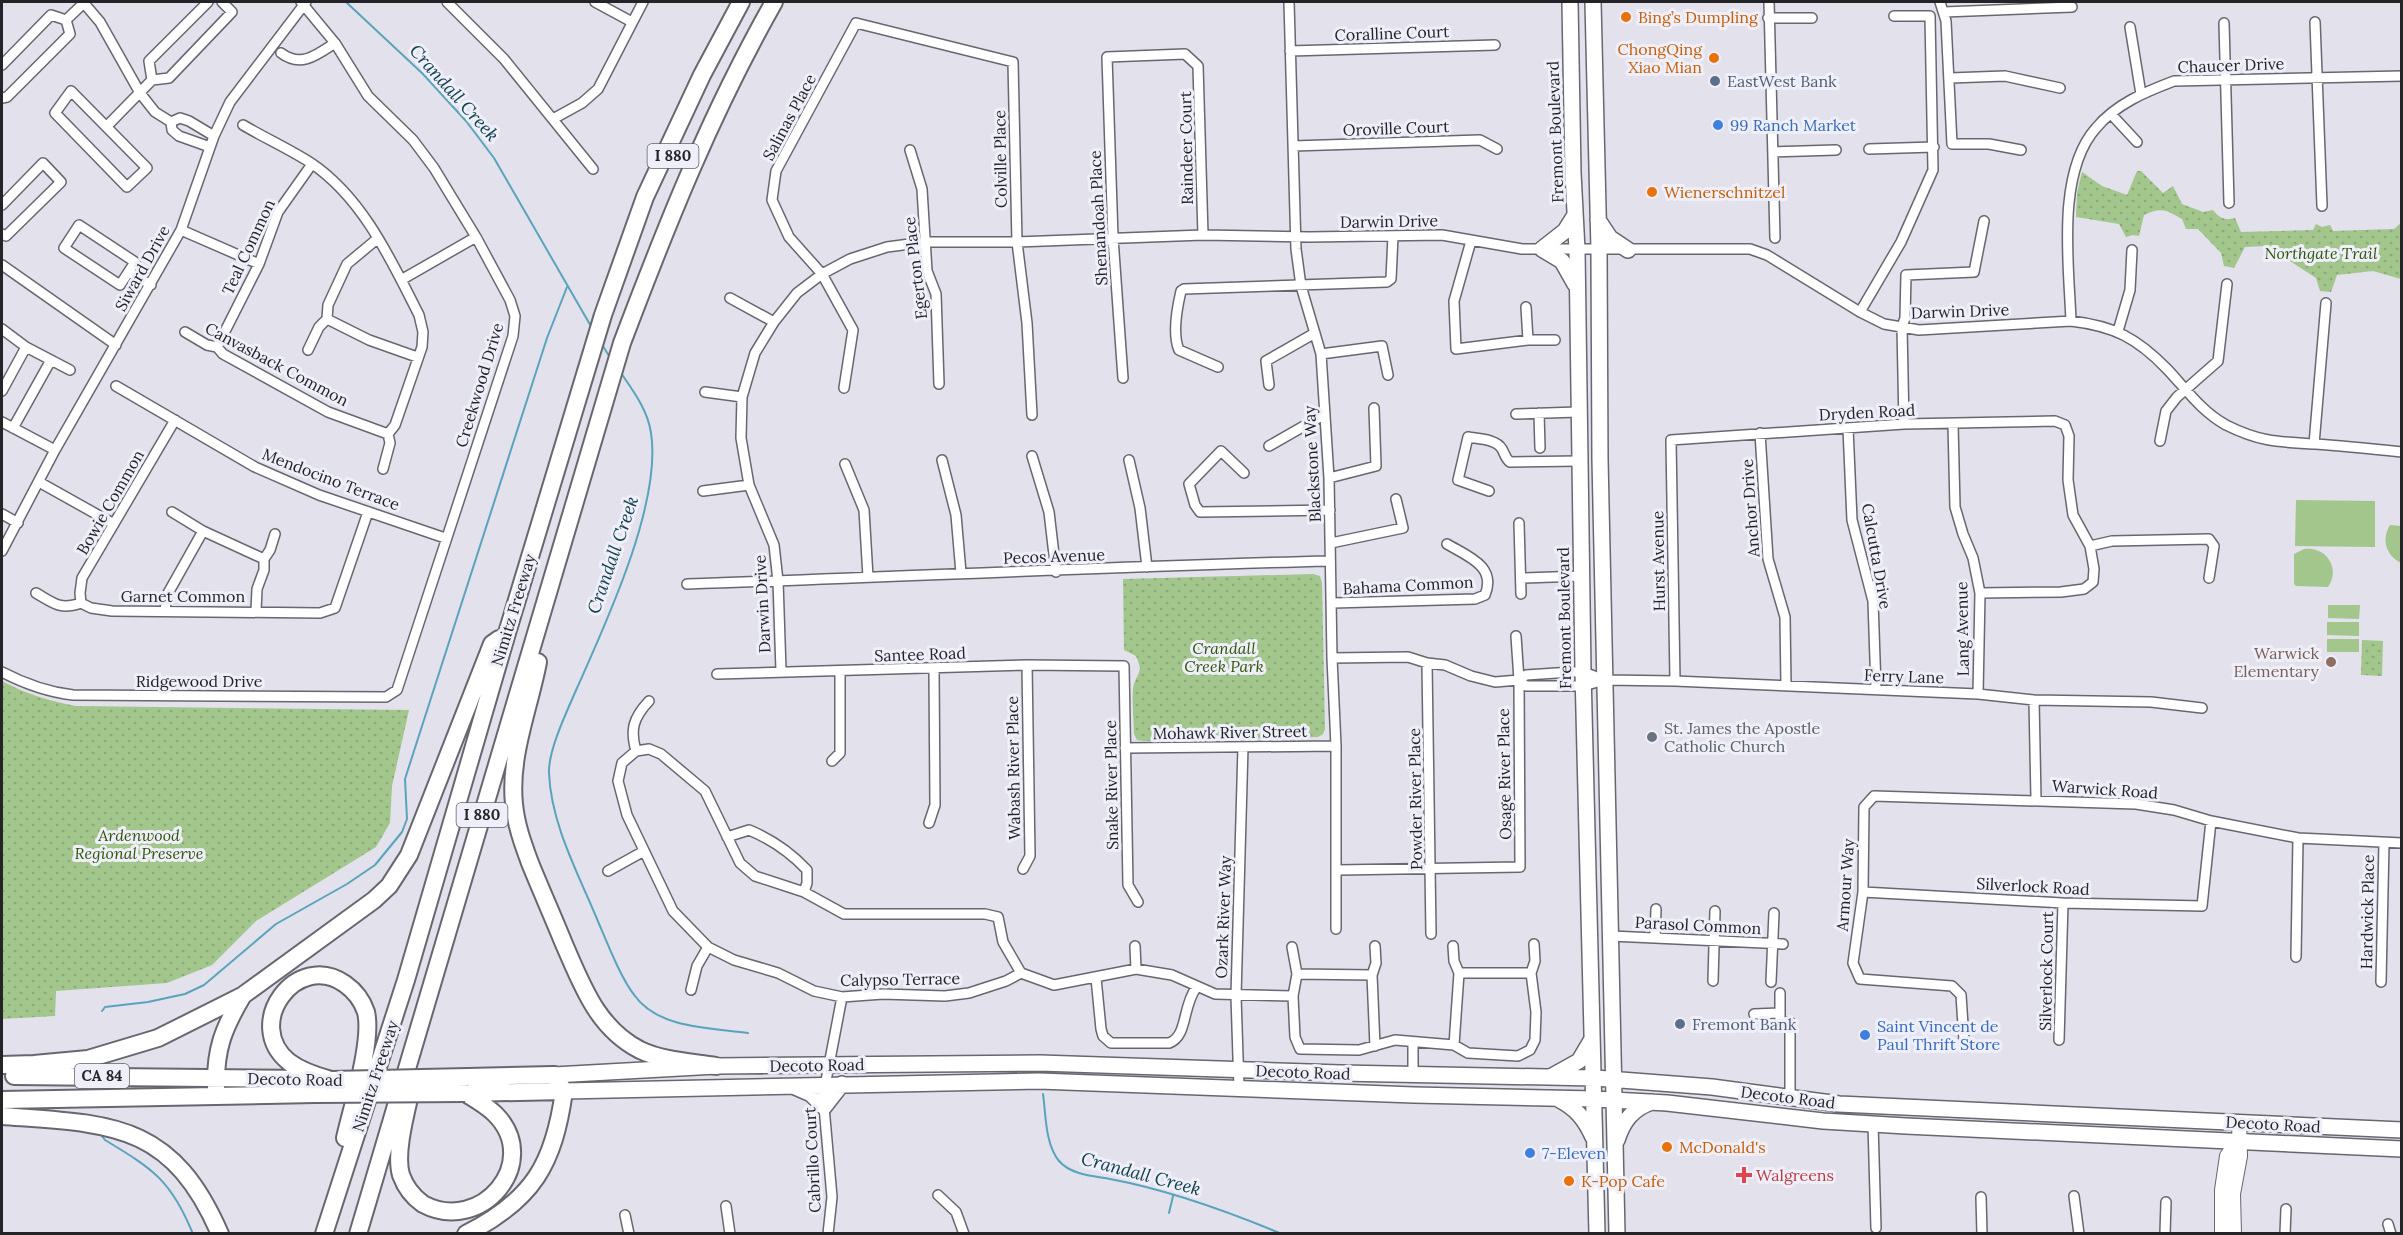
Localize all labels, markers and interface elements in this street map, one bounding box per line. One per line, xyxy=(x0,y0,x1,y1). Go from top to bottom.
place label: Bing’s Dumpling xyxy=(1638,7,1759,27)
marker: Bing’s Dumpling xyxy=(1619,10,1633,24)
street label: Coralline Court xyxy=(1334,21,1450,45)
water label: Crandall Creek xyxy=(405,39,504,146)
place label: ChongQing Xiao Mian xyxy=(1618,39,1703,77)
marker: ChongQing Xiao Mian xyxy=(1707,51,1721,65)
street label: Chaucer Drive xyxy=(2177,53,2285,77)
street label: Fremont Boulevard xyxy=(1543,60,1567,203)
street label: Salinas Place xyxy=(758,70,820,164)
place label: EastWest Bank xyxy=(1727,71,1837,91)
marker: EastWest Bank xyxy=(1708,74,1722,88)
street label: Raindeer Court xyxy=(1175,90,1197,205)
street label: Colville Place xyxy=(989,109,1011,208)
place label: 99 Ranch Market xyxy=(1730,115,1857,135)
street label: Oroville Court xyxy=(1343,116,1450,140)
marker: 99 Ranch Market xyxy=(1711,118,1725,132)
road number: I 880 xyxy=(648,144,698,168)
street label: Shenandoah Place xyxy=(1084,150,1112,286)
place label: Wienerschnitzel xyxy=(1664,182,1785,202)
marker: Wienerschnitzel xyxy=(1645,185,1659,199)
street label: Teal Common xyxy=(217,196,279,298)
street label: Darwin Drive xyxy=(1340,210,1439,232)
street label: Egerton Place xyxy=(899,215,931,320)
street label: Siward Drive xyxy=(110,221,174,314)
park label: Northgate Trail xyxy=(2265,243,2378,263)
street label: Darwin Drive xyxy=(1910,299,2010,323)
street label: Canvasback Common xyxy=(202,318,352,410)
street label: Creekwood Drive xyxy=(451,320,508,450)
street label: Dryden Road xyxy=(1818,399,1916,425)
street label: Blackstone Way xyxy=(1299,405,1325,523)
street label: Mendocino Terrace xyxy=(260,444,403,515)
street label: Bowie Common xyxy=(72,446,148,558)
street label: Anchor Drive xyxy=(1737,458,1763,559)
water label: Crandall Creek xyxy=(582,493,643,617)
street label: Calcutta Drive xyxy=(1858,502,1896,611)
street label: Hurst Avenue xyxy=(1647,510,1669,612)
street label: Pecos Avenue xyxy=(1003,544,1106,568)
street label: Fremont Boulevard xyxy=(1553,546,1575,689)
street label: Nimitz Freeway xyxy=(486,551,540,668)
street label: Darwin Drive xyxy=(749,554,775,654)
street label: Bahama Common xyxy=(1342,572,1474,598)
street label: Lang Avenue xyxy=(1951,581,1973,677)
street label: Garnet Common xyxy=(121,586,245,606)
park label: Crandall Creek Park xyxy=(1184,638,1264,676)
street label: Santee Road xyxy=(874,642,967,666)
place label: Warwick Elementary xyxy=(2233,643,2320,681)
marker: Warwick Elementary xyxy=(2324,655,2338,669)
street label: Ferry Lane xyxy=(1864,665,1945,687)
street label: Ridgewood Drive xyxy=(136,671,263,691)
street label: Wabash River Place xyxy=(1002,696,1024,840)
street label: Osage River Place xyxy=(1493,708,1515,840)
place label: St. James the Apostle Catholic Church xyxy=(1664,718,1820,756)
street label: Snake River Place xyxy=(1100,720,1122,850)
street label: Mohawk River Street xyxy=(1152,721,1308,743)
street label: Powder River Place xyxy=(1404,727,1426,870)
marker: St. James the Apostle Catholic Church xyxy=(1645,730,1659,744)
street label: Warwick Road xyxy=(2051,775,2159,803)
road number: I 880 xyxy=(456,803,508,827)
park label: Ardenwood Regional Preserve xyxy=(75,825,204,863)
street label: Armour Way xyxy=(1832,837,1858,933)
street label: Hardwick Place xyxy=(2356,854,2378,970)
street label: Ozark River Way xyxy=(1211,855,1235,979)
street label: Silverlock Road xyxy=(1976,873,2091,899)
street label: Silverlock Court xyxy=(2035,910,2057,1031)
street label: Parasol Common xyxy=(1634,912,1762,938)
street label: Calypso Terrace xyxy=(840,968,960,990)
place label: Fremont Bank xyxy=(1692,1014,1797,1034)
place label: Saint Vincent de Paul Thrift Store xyxy=(1877,1016,2000,1054)
street label: Nimitz Freeway xyxy=(348,1017,403,1134)
marker: Fremont Bank xyxy=(1673,1017,1687,1031)
marker: Saint Vincent de Paul Thrift Store xyxy=(1858,1028,1872,1042)
street label: Decoto Road xyxy=(769,1054,865,1076)
street label: Decoto Road xyxy=(1255,1060,1351,1084)
road number: CA 84 xyxy=(75,1064,129,1088)
street label: Decoto Road xyxy=(247,1068,343,1090)
street label: Decoto Road xyxy=(1740,1081,1837,1113)
street label: Cabrillo Court xyxy=(799,1106,825,1213)
street label: Decoto Road xyxy=(2225,1112,2321,1136)
place label: McDonald's xyxy=(1679,1137,1766,1157)
marker: McDonald's xyxy=(1660,1140,1674,1154)
place label: 7-Eleven xyxy=(1542,1143,1606,1163)
marker: 7-Eleven xyxy=(1523,1146,1537,1160)
water label: Crandall Creek xyxy=(1079,1147,1203,1201)
place label: Walgreens xyxy=(1756,1165,1834,1185)
marker: Walgreens xyxy=(1737,1168,1751,1182)
place label: K-Pop Cafe xyxy=(1581,1171,1665,1191)
marker: K-Pop Cafe xyxy=(1562,1174,1576,1188)

